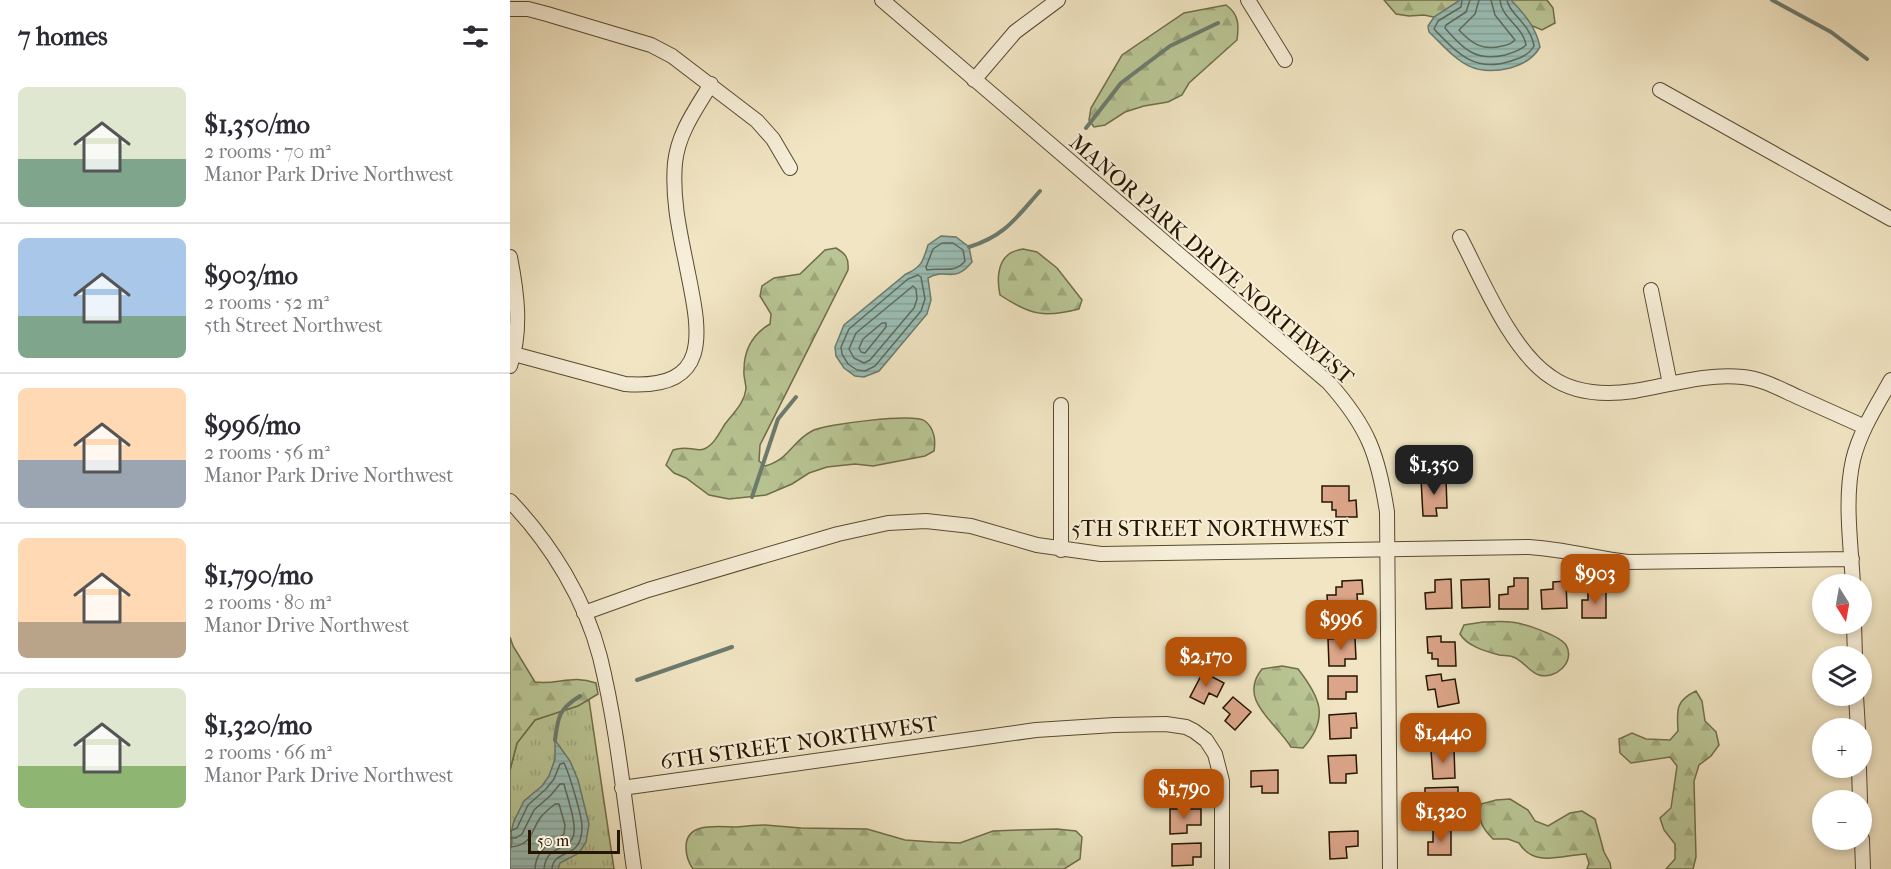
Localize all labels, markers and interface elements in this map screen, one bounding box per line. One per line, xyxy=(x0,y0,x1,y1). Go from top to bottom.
icon: filters xyxy=(459,20,492,53)
text: 7 homes xyxy=(18,21,108,52)
text: $1,350/mo xyxy=(204,109,310,140)
icon: home xyxy=(66,111,138,183)
street label: MANOR PARK DRIVE NORTHWEST xyxy=(1064,129,1360,391)
text: 2 rooms · 70 m² xyxy=(204,140,331,163)
text: Manor Park Drive Northwest xyxy=(204,163,453,186)
text: $903/mo xyxy=(204,260,298,291)
icon: home xyxy=(66,262,138,334)
text: 2 rooms · 52 m² xyxy=(204,291,329,314)
text: 5th Street Northwest xyxy=(204,314,383,337)
text: $996/mo xyxy=(204,410,301,441)
icon: home xyxy=(66,412,138,484)
text: 2 rooms · 56 m² xyxy=(204,441,330,464)
pin: $1,350 xyxy=(1385,445,1483,496)
text: $1,350 xyxy=(1409,453,1459,476)
text: Manor Park Drive Northwest xyxy=(204,464,453,487)
street label: 5TH STREET NORTHWEST xyxy=(1071,516,1350,542)
pin: $903 xyxy=(1559,554,1631,605)
text: $1,790/mo xyxy=(204,560,313,591)
icon: home xyxy=(66,562,138,634)
text: $903 xyxy=(1575,562,1615,585)
north arrow xyxy=(1812,574,1872,634)
map controls xyxy=(1812,574,1872,850)
text: 2 rooms · 80 m² xyxy=(204,591,331,614)
pin: $996 xyxy=(1305,600,1377,651)
text: $996 xyxy=(1320,608,1362,631)
text: Manor Drive Northwest xyxy=(204,614,409,637)
pin: $2,170 xyxy=(1157,637,1255,688)
text: $2,170 xyxy=(1179,645,1233,668)
button: layers xyxy=(1812,646,1872,706)
text: $1,320/mo xyxy=(204,710,312,741)
street label: 6TH STREET NORTHWEST xyxy=(659,710,941,775)
icon: home xyxy=(66,712,138,784)
pin: $1,440 xyxy=(1394,713,1492,764)
button: + xyxy=(1812,718,1872,778)
text: $1,440 xyxy=(1414,721,1472,744)
text: 2 rooms · 66 m² xyxy=(204,741,332,764)
text: Manor Park Drive Northwest xyxy=(204,764,453,787)
pin: $1,790 xyxy=(1135,769,1233,820)
text: $1,790 xyxy=(1158,777,1210,800)
button: − xyxy=(1812,790,1872,850)
pin: $1,320 xyxy=(1392,792,1490,843)
text: $1,320 xyxy=(1415,800,1467,823)
scale bar xyxy=(528,827,620,854)
text: 50 m xyxy=(537,831,569,850)

